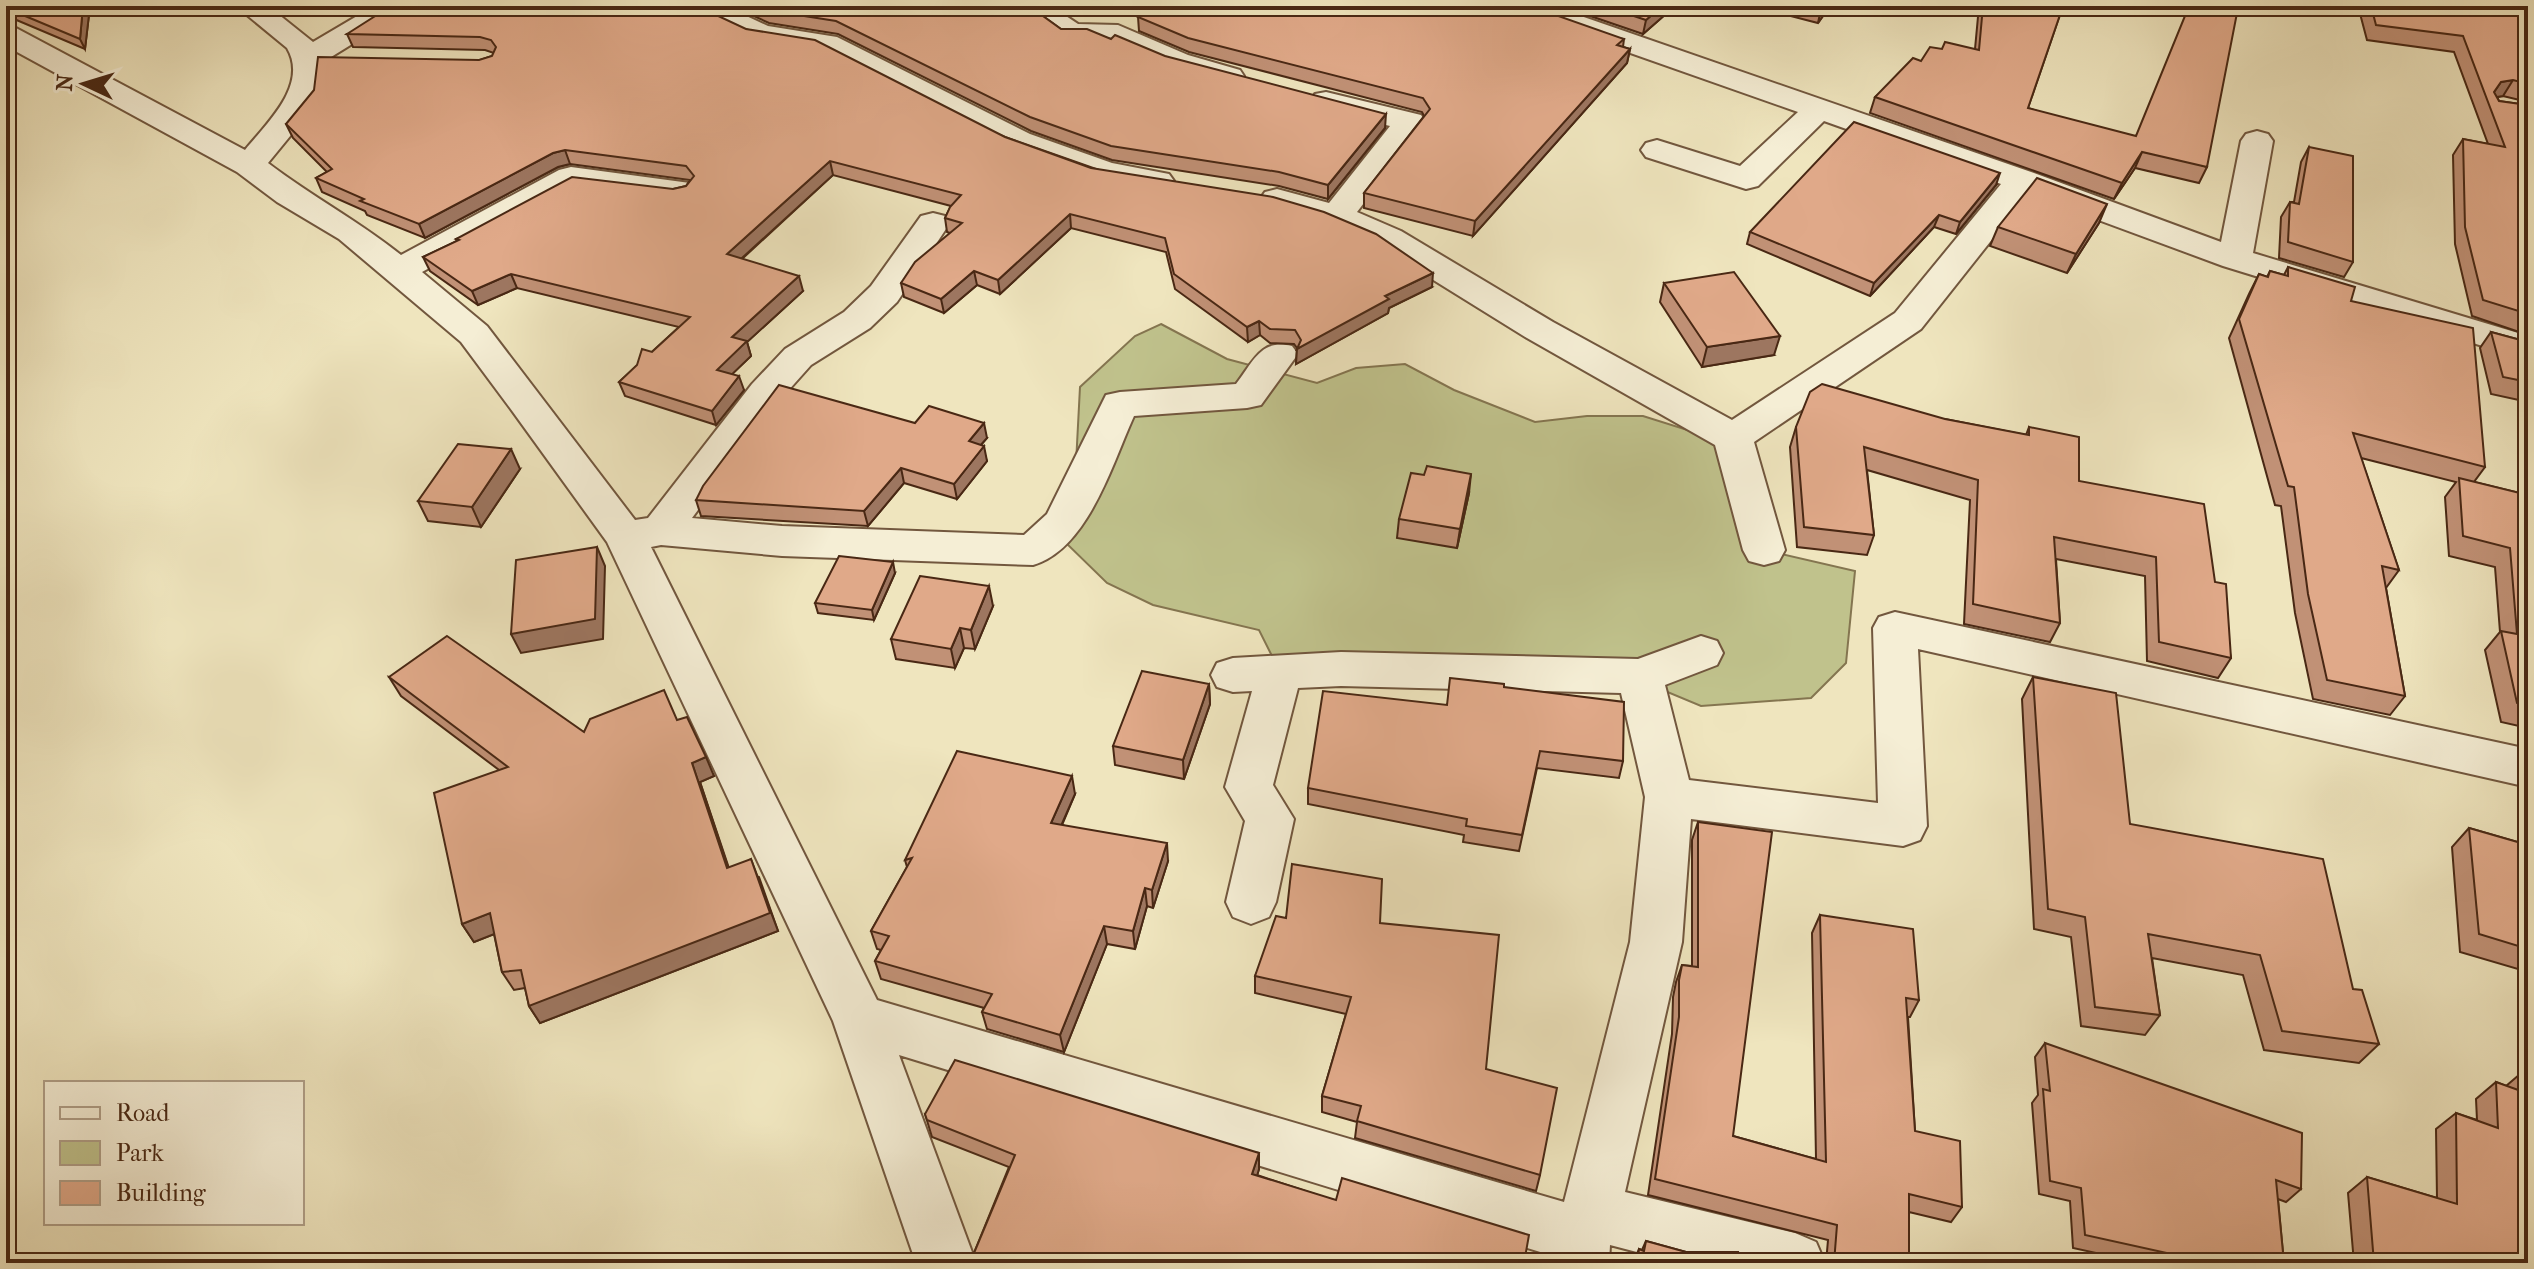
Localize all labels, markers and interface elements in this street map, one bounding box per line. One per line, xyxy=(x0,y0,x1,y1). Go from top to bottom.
north arrow xyxy=(44,44,124,124)
text: N xyxy=(51,73,79,92)
legend xyxy=(44,1081,304,1225)
text: Road xyxy=(116,1099,170,1127)
text: Park xyxy=(116,1139,164,1167)
text: Building xyxy=(116,1179,207,1207)

